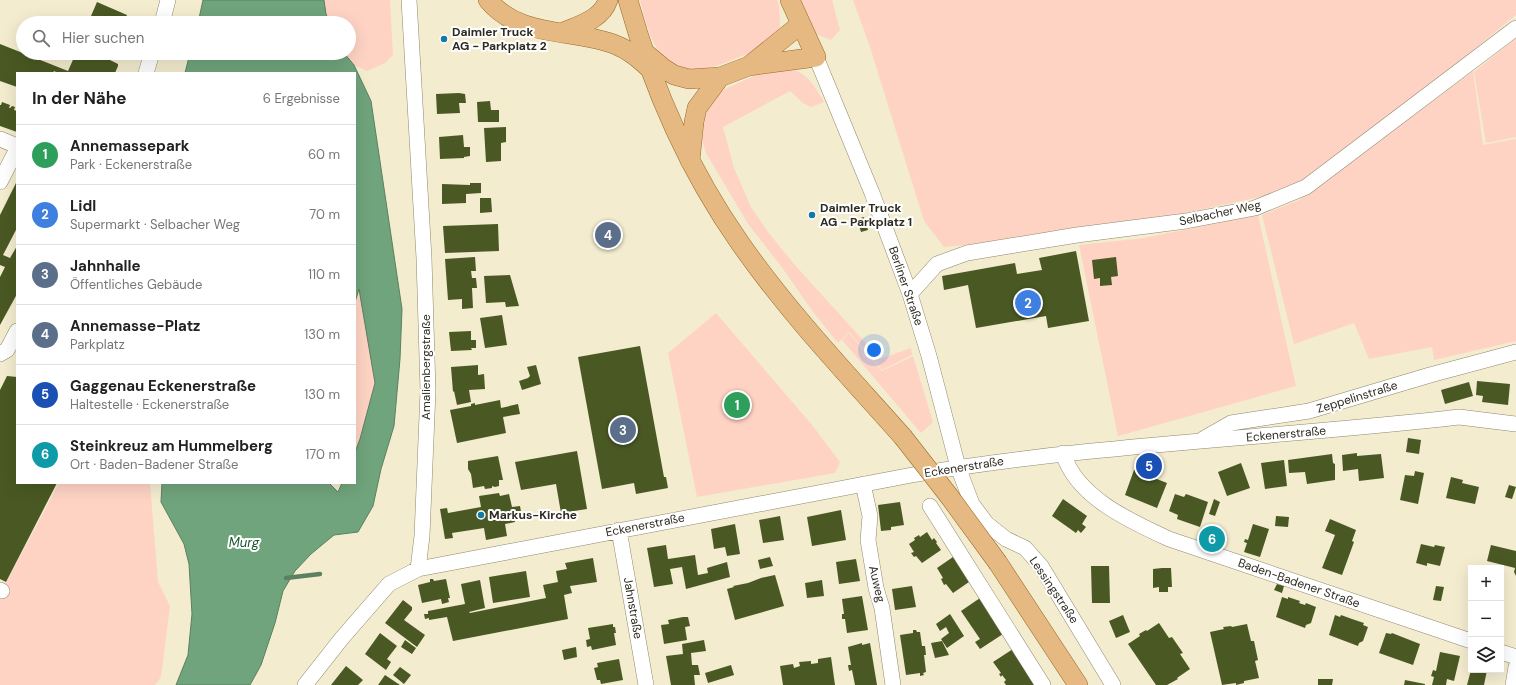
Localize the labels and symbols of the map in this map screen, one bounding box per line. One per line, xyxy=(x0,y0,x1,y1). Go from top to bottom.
place label: Daimler Truck AG − Parkplatz 2 xyxy=(452,24,547,54)
marker: Daimler Truck AG − Parkplatz 2 xyxy=(439,34,449,44)
street label: Selbacher Weg xyxy=(1178,196,1263,229)
place label: Daimler Truck AG − Parkplatz 1 xyxy=(820,200,912,230)
marker: Daimler Truck AG − Parkplatz 1 xyxy=(807,210,817,220)
pin: 4 xyxy=(595,220,621,250)
street label: Berliner Straße xyxy=(885,244,927,328)
pin: 2 xyxy=(1015,288,1041,318)
street label: Amalienbergstraße xyxy=(418,314,434,420)
your location xyxy=(864,340,884,360)
street label: Zeppelinstraße xyxy=(1315,377,1399,417)
pin: 1 xyxy=(724,390,750,420)
pin: 3 xyxy=(610,415,636,445)
street label: Eckenerstraße xyxy=(1245,423,1327,445)
pin: 5 xyxy=(1136,451,1162,481)
street label: Eckenerstraße xyxy=(923,453,1005,481)
place label: Markus-Kirche xyxy=(489,507,577,523)
street label: Eckenerstraße xyxy=(604,509,686,541)
marker: Markus-Kirche xyxy=(476,510,486,520)
pin: 6 xyxy=(1199,524,1225,554)
water label: Murg xyxy=(229,534,260,551)
street label: Lessingstraße xyxy=(1026,553,1082,627)
street label: Baden-Badener Straße xyxy=(1236,555,1362,611)
street label: Auweg xyxy=(865,564,889,604)
street label: Jahnstraße xyxy=(620,576,646,640)

